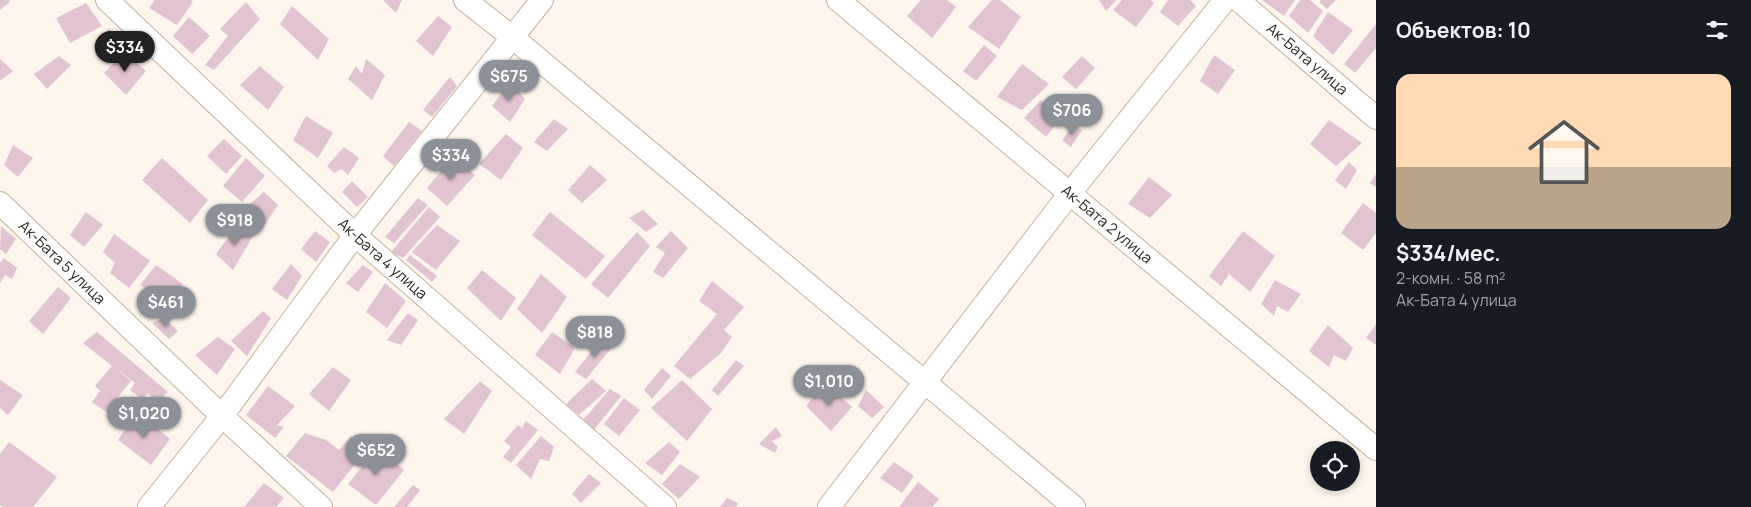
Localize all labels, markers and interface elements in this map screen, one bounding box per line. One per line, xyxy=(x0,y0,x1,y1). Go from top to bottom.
text: Объектов: 10 xyxy=(1396,16,1531,44)
icon: filters xyxy=(1703,16,1731,44)
street label: Ак-Бата улица xyxy=(1262,18,1353,100)
pin: $334 xyxy=(95,30,155,73)
text: $334 xyxy=(106,36,144,58)
pin: $675 xyxy=(479,59,539,102)
text: $675 xyxy=(490,65,528,87)
pin: $706 xyxy=(1042,94,1102,136)
text: $706 xyxy=(1052,99,1092,121)
icon: home xyxy=(1519,107,1609,197)
pin: $334 xyxy=(421,138,481,181)
text: $334 xyxy=(432,144,470,166)
street label: Ак-Бата 2 улица xyxy=(1057,180,1157,268)
pin: $918 xyxy=(205,204,265,246)
text: $918 xyxy=(217,209,253,231)
street label: Ак-Бата 4 улица xyxy=(333,213,432,304)
street label: Ак-Бата 5 улица xyxy=(14,215,110,309)
text: $334/мес. xyxy=(1396,239,1501,267)
text: 2-комн. · 58 m² xyxy=(1396,267,1505,289)
pin: $461 xyxy=(136,286,196,328)
text: Ак-Бата 4 улица xyxy=(1396,289,1517,311)
text: $461 xyxy=(148,291,184,313)
pin: $818 xyxy=(565,316,625,358)
text: $818 xyxy=(577,321,613,343)
pin: $1,010 xyxy=(788,364,870,407)
text: $1,010 xyxy=(804,370,854,392)
pin: $1,020 xyxy=(103,396,185,439)
text: $1,020 xyxy=(118,402,170,424)
pin: $652 xyxy=(346,434,406,476)
text: $652 xyxy=(357,439,395,461)
map controls xyxy=(1310,441,1360,491)
button: locate xyxy=(1310,441,1360,491)

